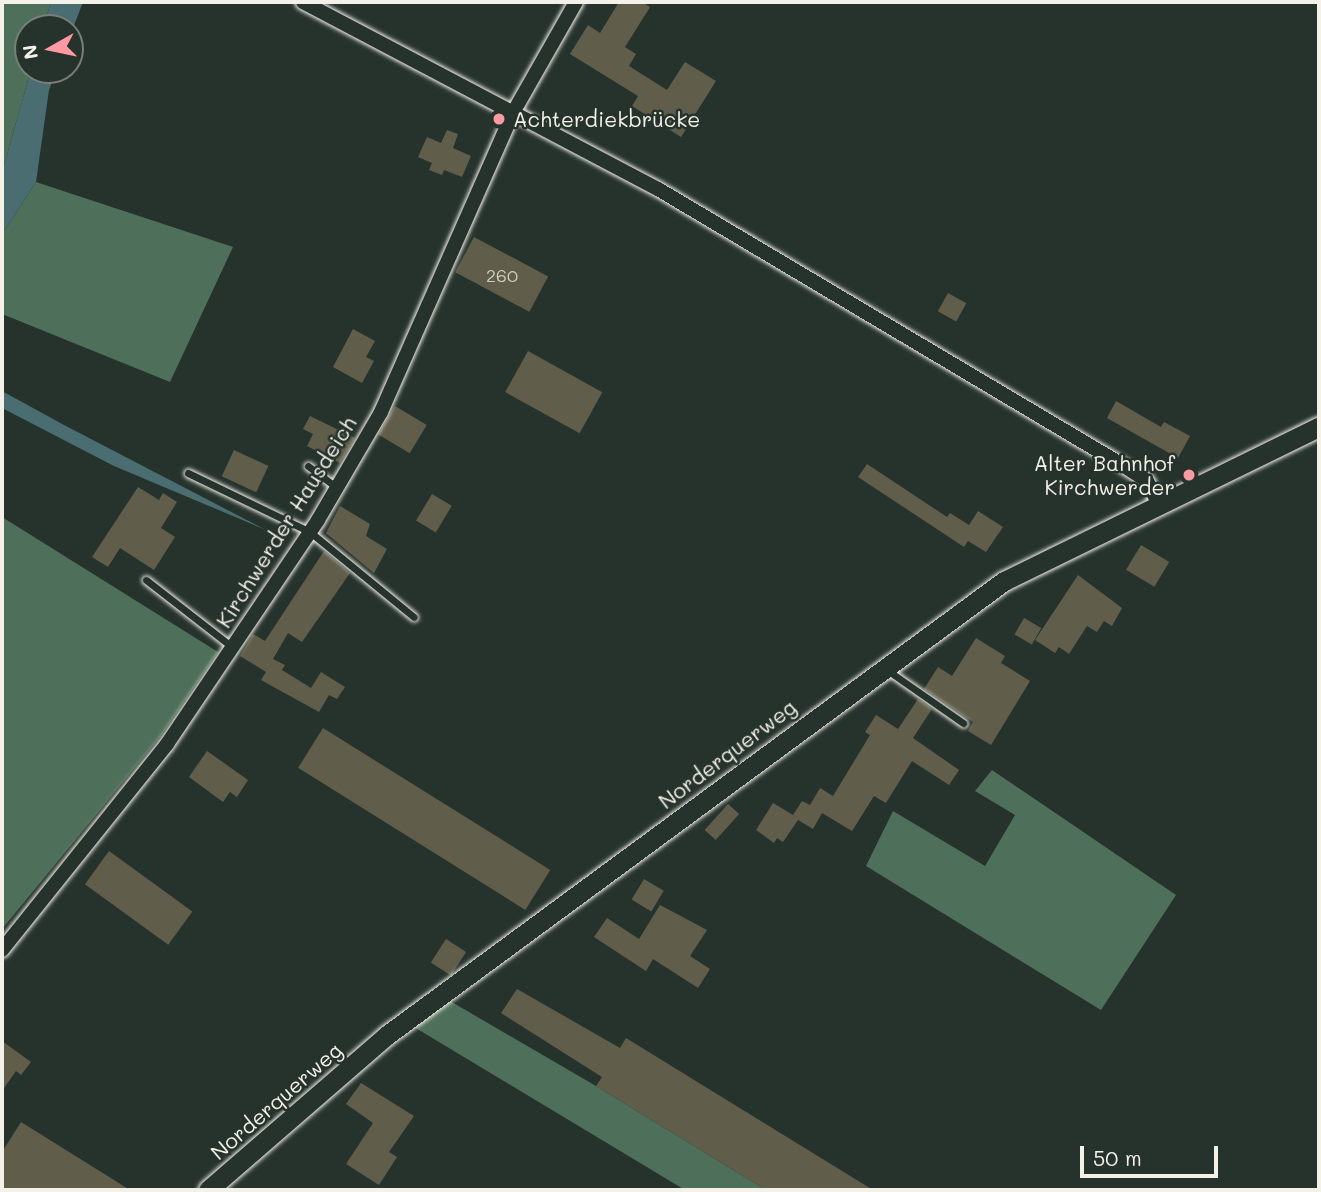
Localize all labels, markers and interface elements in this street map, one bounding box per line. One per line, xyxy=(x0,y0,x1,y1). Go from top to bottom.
north arrow xyxy=(14,14,84,84)
text: N xyxy=(16,43,43,61)
place label: Achterdiekbrücke xyxy=(513,106,700,132)
marker: Achterdiekbrücke xyxy=(491,111,507,127)
house number: 260 xyxy=(486,264,518,286)
street label: Kirchwerder Hausdeich xyxy=(211,412,361,632)
place label: Alter Bahnhof Kirchwerder xyxy=(1034,450,1175,500)
marker: Alter Bahnhof Kirchwerder xyxy=(1181,467,1197,483)
street label: Norderquerweg xyxy=(653,694,801,814)
street label: Norderquerweg xyxy=(205,1037,347,1165)
scale bar xyxy=(1083,1132,1221,1176)
text: 50 m xyxy=(1093,1144,1142,1171)

